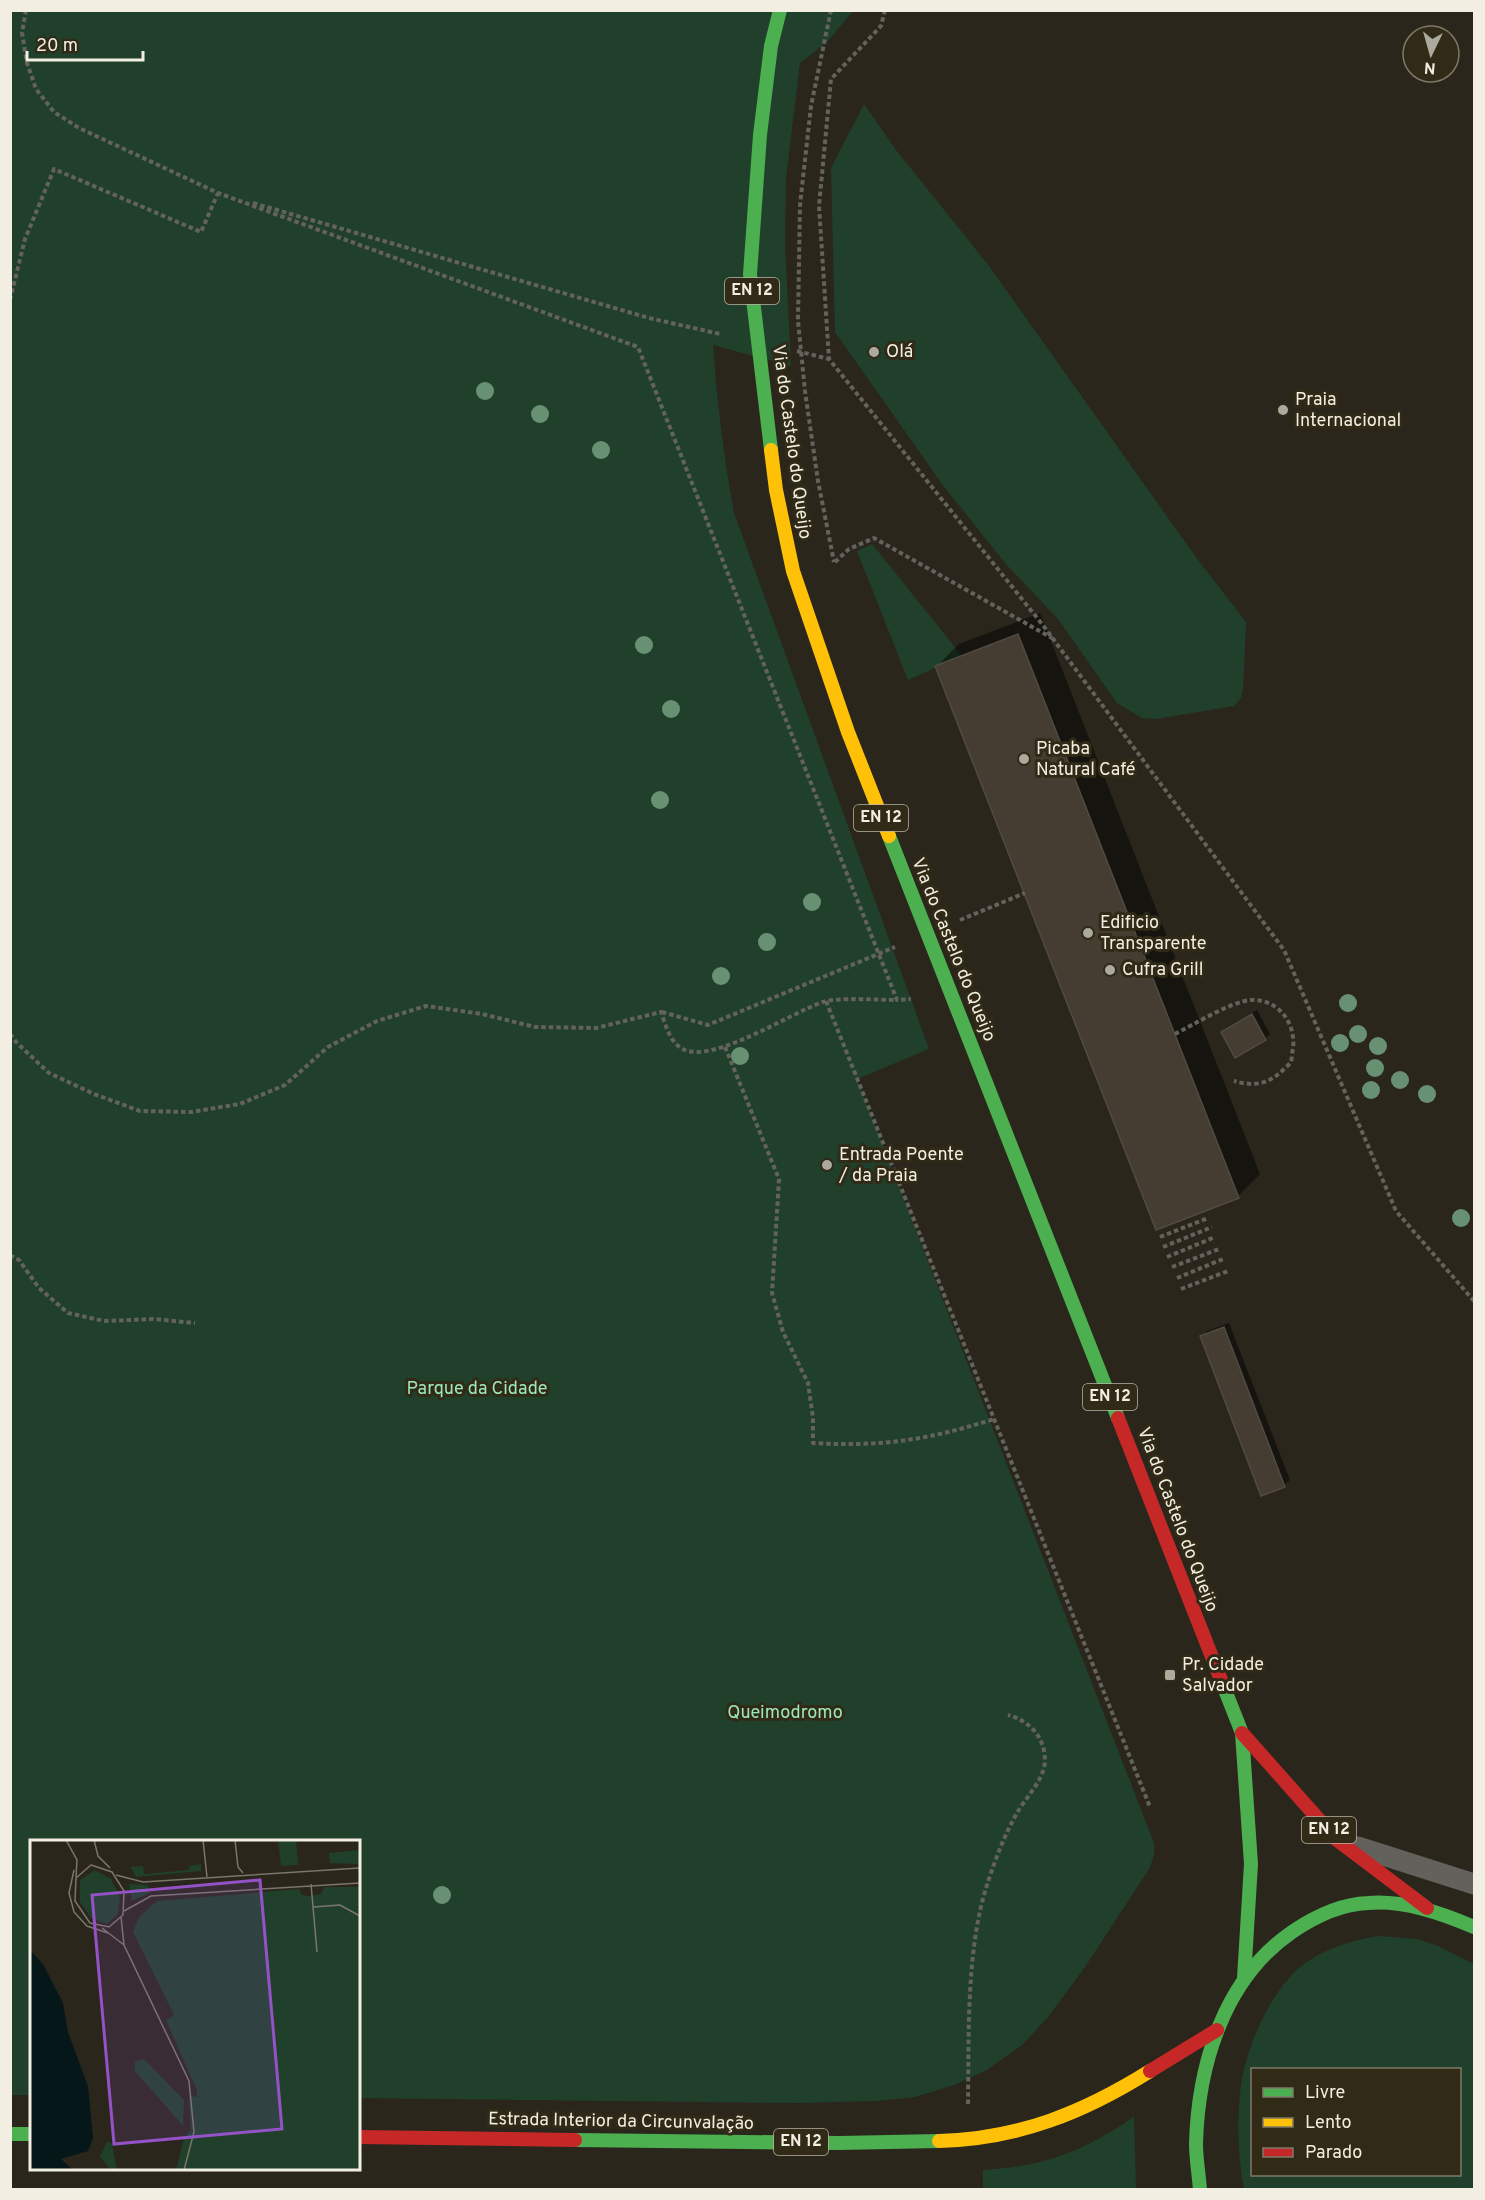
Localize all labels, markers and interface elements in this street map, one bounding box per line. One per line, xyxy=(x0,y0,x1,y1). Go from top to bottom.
scale bar xyxy=(27,24,142,62)
north arrow xyxy=(1401,24,1461,84)
text: 20 m xyxy=(36,35,78,58)
text: N xyxy=(1423,56,1436,77)
road number: EN 12 xyxy=(725,278,779,304)
place label: Olá xyxy=(886,341,913,364)
street label: Via do Castelo do Queijo xyxy=(766,343,816,541)
marker: Olá xyxy=(867,345,881,359)
place label: Praia Internacional xyxy=(1295,389,1401,433)
marker: Praia Internacional xyxy=(1276,403,1290,417)
place label: Picaba Natural Café xyxy=(1036,738,1135,782)
marker: Picaba Natural Café xyxy=(1017,752,1031,766)
road number: EN 12 xyxy=(854,805,908,831)
street label: Via do Castelo do Queijo xyxy=(906,855,1000,1045)
place label: Edificio Transparente xyxy=(1100,912,1207,956)
marker: Edificio Transparente xyxy=(1081,926,1095,940)
place label: Cufra Grill xyxy=(1122,959,1203,982)
marker: Cufra Grill xyxy=(1103,963,1117,977)
place label: Entrada Poente / da Praia xyxy=(838,1144,964,1188)
marker: Entrada Poente / da Praia xyxy=(820,1158,834,1172)
park label: Parque da Cidade xyxy=(406,1378,548,1401)
road number: EN 12 xyxy=(1083,1384,1137,1410)
street label: Via do Castelo do Queijo xyxy=(1131,1424,1223,1616)
place label: Pr. Cidade Salvador xyxy=(1182,1654,1264,1698)
marker: Pr. Cidade Salvador xyxy=(1163,1668,1177,1682)
park label: Queimodromo xyxy=(727,1702,843,1725)
road number: EN 12 xyxy=(1302,1817,1356,1843)
inset map xyxy=(30,1840,360,2170)
legend xyxy=(1251,2068,1461,2176)
text: Livre xyxy=(1305,2082,1345,2105)
street label: Estrada Interior da Circunvalação xyxy=(488,2108,754,2136)
text: Lento xyxy=(1305,2112,1351,2135)
road number: EN 12 xyxy=(774,2129,828,2155)
text: Parado xyxy=(1305,2142,1362,2165)

